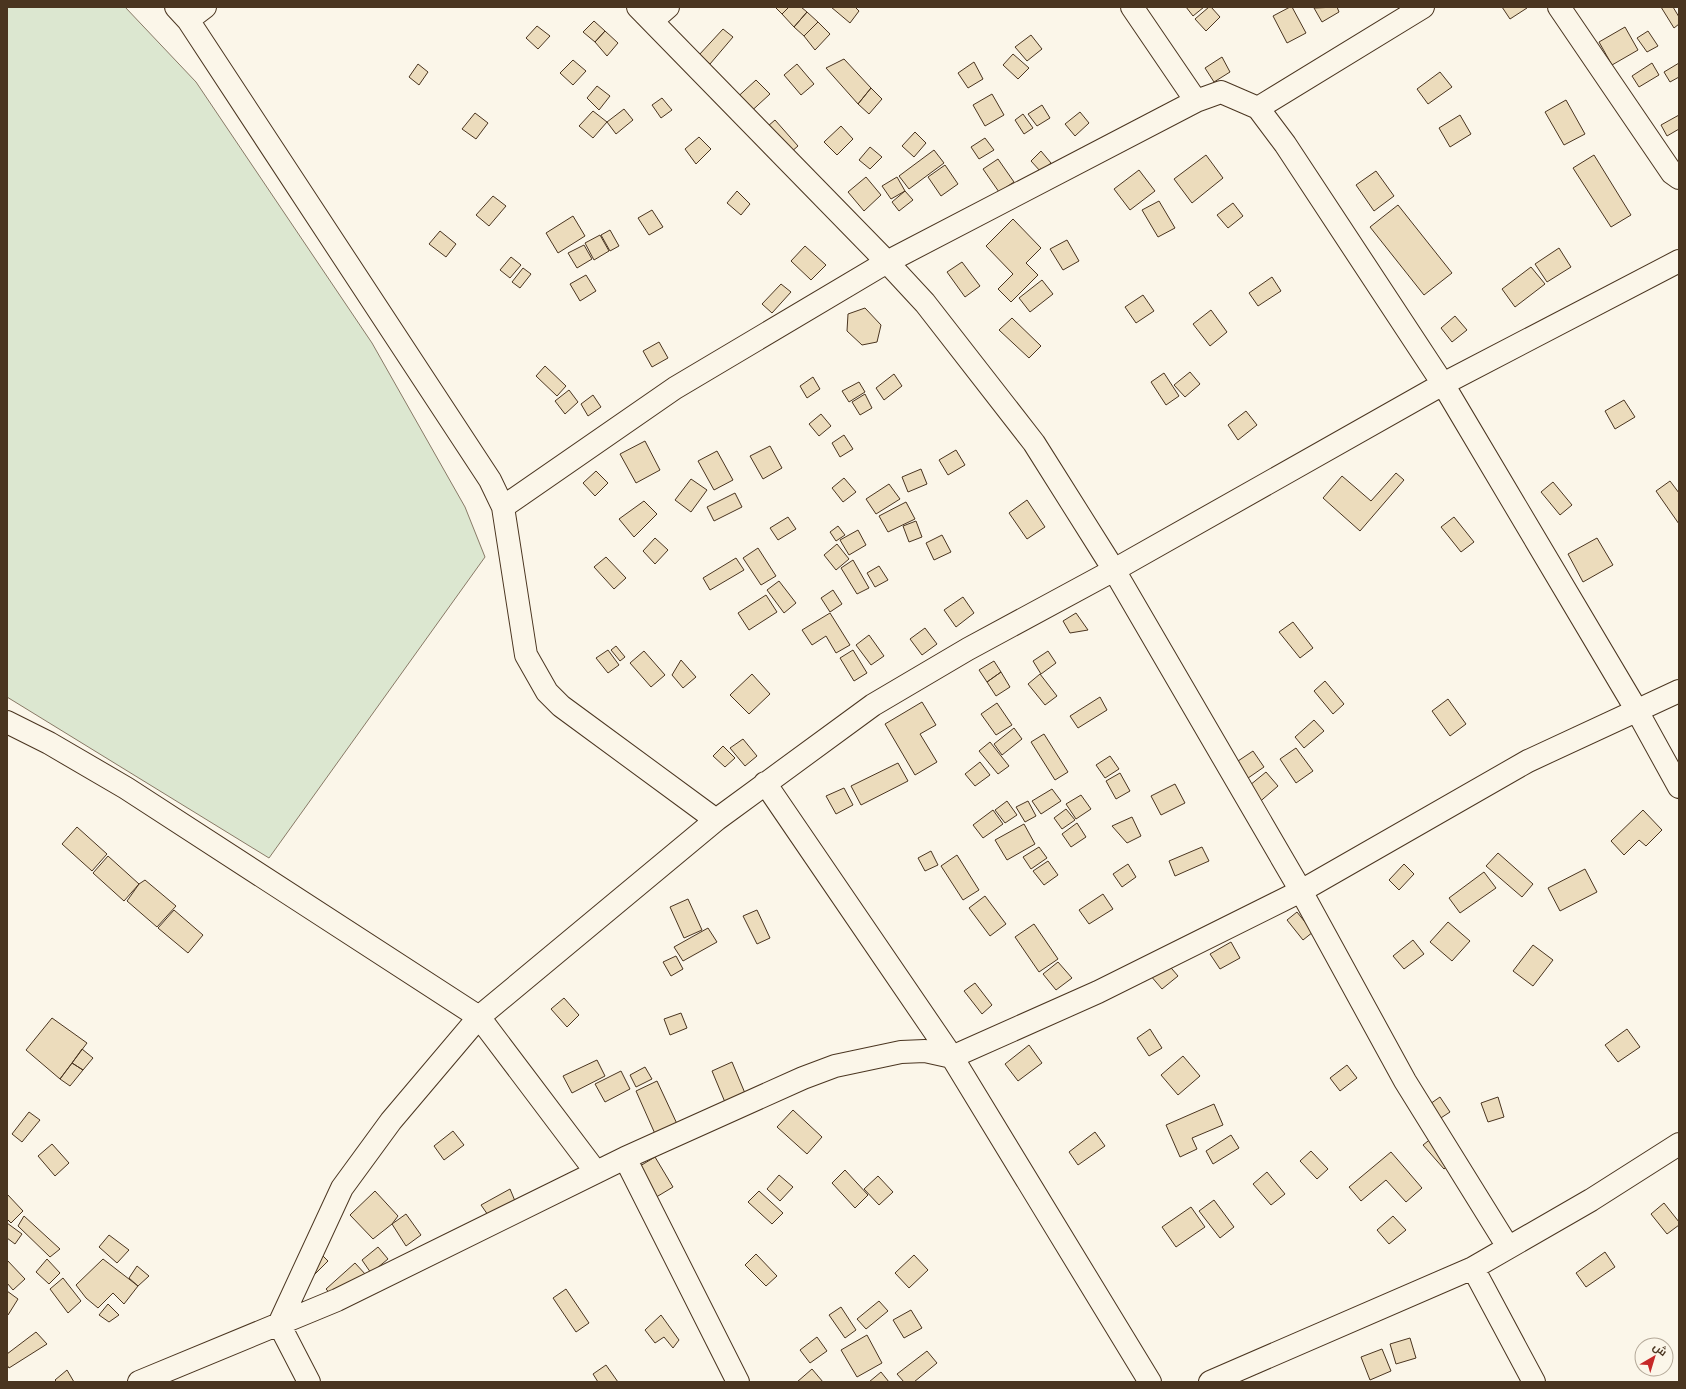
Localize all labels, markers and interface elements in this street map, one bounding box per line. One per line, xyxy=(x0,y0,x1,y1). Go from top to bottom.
north arrow xyxy=(1634,1337,1674,1377)
text: ش xyxy=(1650,1340,1669,1359)

